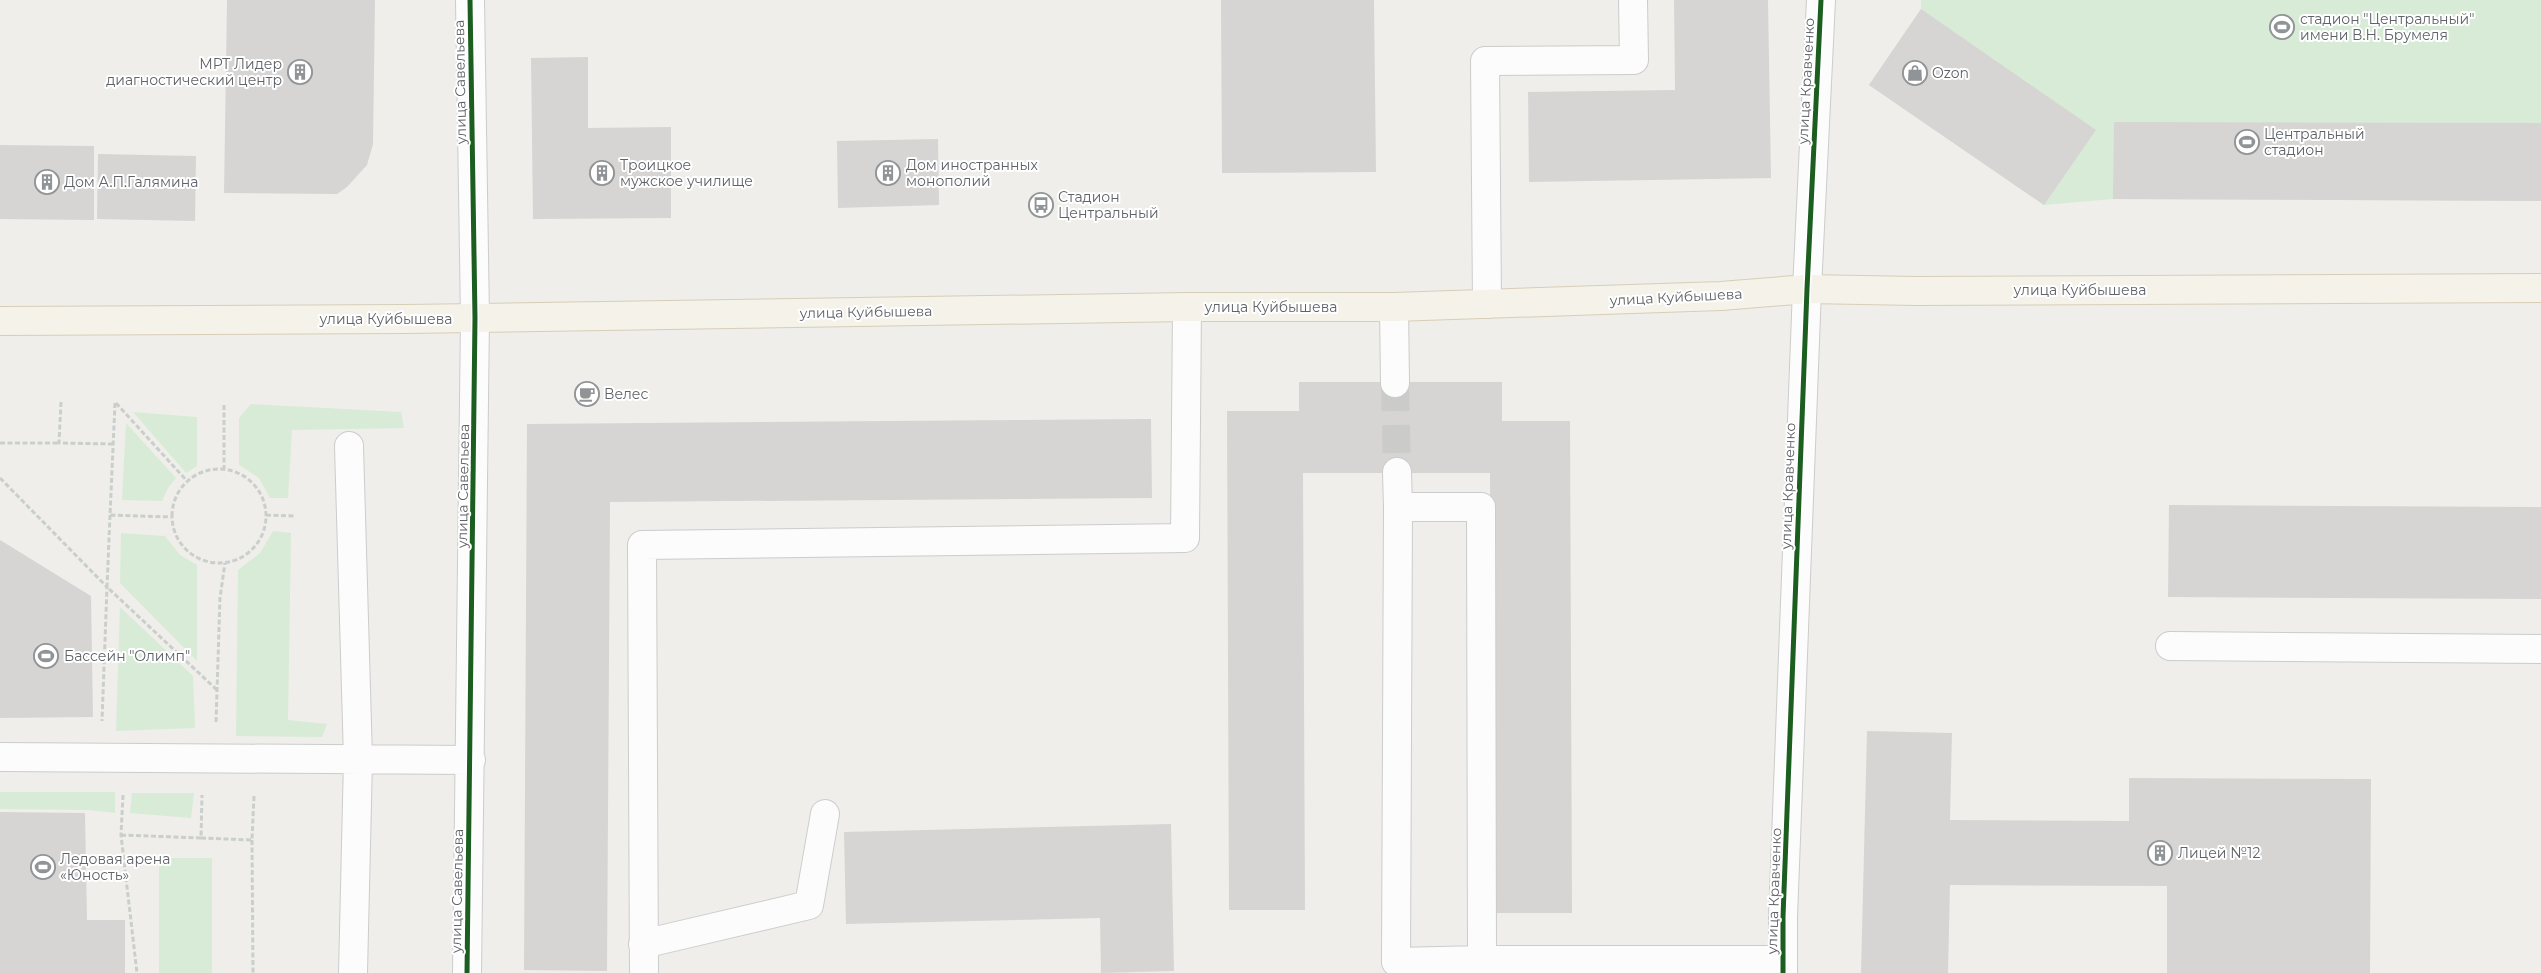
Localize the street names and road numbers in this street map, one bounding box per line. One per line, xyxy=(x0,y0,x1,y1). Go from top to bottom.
street label: улица Кравченко xyxy=(1794,17,1818,146)
street label: улица Савельева xyxy=(450,20,470,145)
street label: улица Куйбышева xyxy=(2013,281,2146,299)
street label: улица Куйбышева xyxy=(1608,285,1743,310)
street label: улица Куйбышева xyxy=(1204,298,1337,316)
street label: улица Куйбышева xyxy=(798,302,933,322)
street label: улица Куйбышева xyxy=(319,310,452,328)
street label: улица Кравченко xyxy=(1777,422,1799,551)
street label: улица Савельева xyxy=(453,424,473,549)
street label: улица Кравченко xyxy=(1763,827,1785,956)
street label: улица Савельева xyxy=(447,829,467,954)

